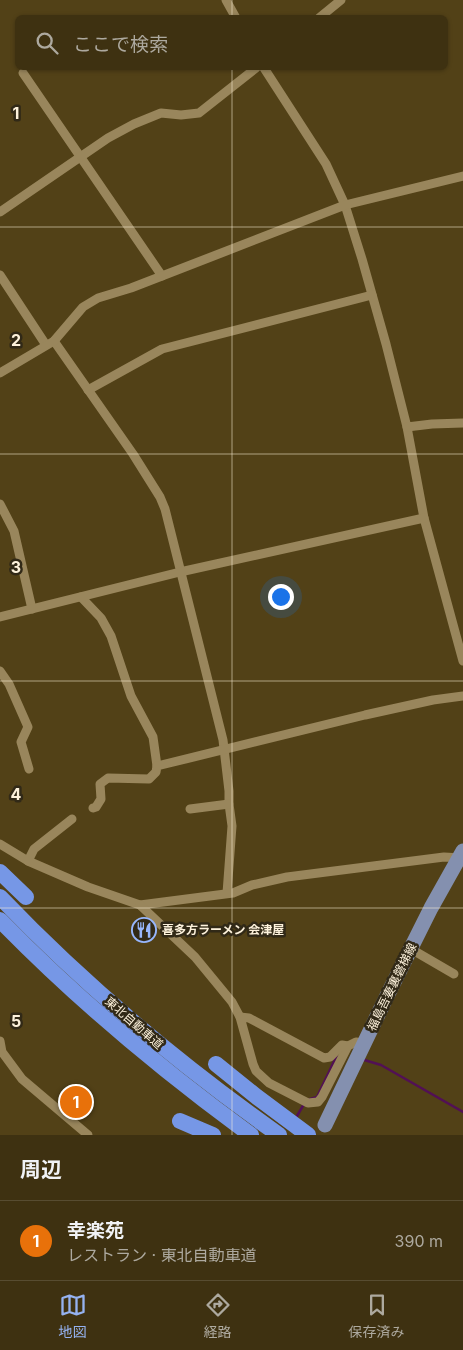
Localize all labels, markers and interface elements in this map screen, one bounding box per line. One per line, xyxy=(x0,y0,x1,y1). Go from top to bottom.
search box xyxy=(15,15,448,70)
icon: search xyxy=(33,29,61,57)
text: ここで検索 xyxy=(73,33,168,56)
text: 1 xyxy=(13,103,19,123)
text: 2 xyxy=(11,330,21,350)
text: 3 xyxy=(11,557,21,577)
your location xyxy=(268,584,294,610)
text: 4 xyxy=(11,784,22,804)
restaurant icon: 喜多方ラーメン 会津屋 xyxy=(131,917,157,943)
place label: 喜多方ラーメン 会津屋 xyxy=(162,922,284,937)
street label: 福島吾妻裏磐梯線 xyxy=(364,940,419,1033)
street label: 東北自動車道 xyxy=(102,993,166,1052)
text: 5 xyxy=(11,1011,21,1031)
pin: 1 xyxy=(60,1083,92,1121)
text: 周辺 xyxy=(20,1157,62,1182)
text: 幸楽苑 xyxy=(67,1219,124,1242)
text: 1 xyxy=(33,1231,39,1251)
text: 390 m xyxy=(395,1231,443,1251)
text: レストラン · 東北自動車道 xyxy=(67,1245,257,1265)
tab: 地図 xyxy=(59,1291,87,1341)
tab: 経路 xyxy=(204,1291,232,1341)
tab: 保存済み xyxy=(349,1291,405,1341)

